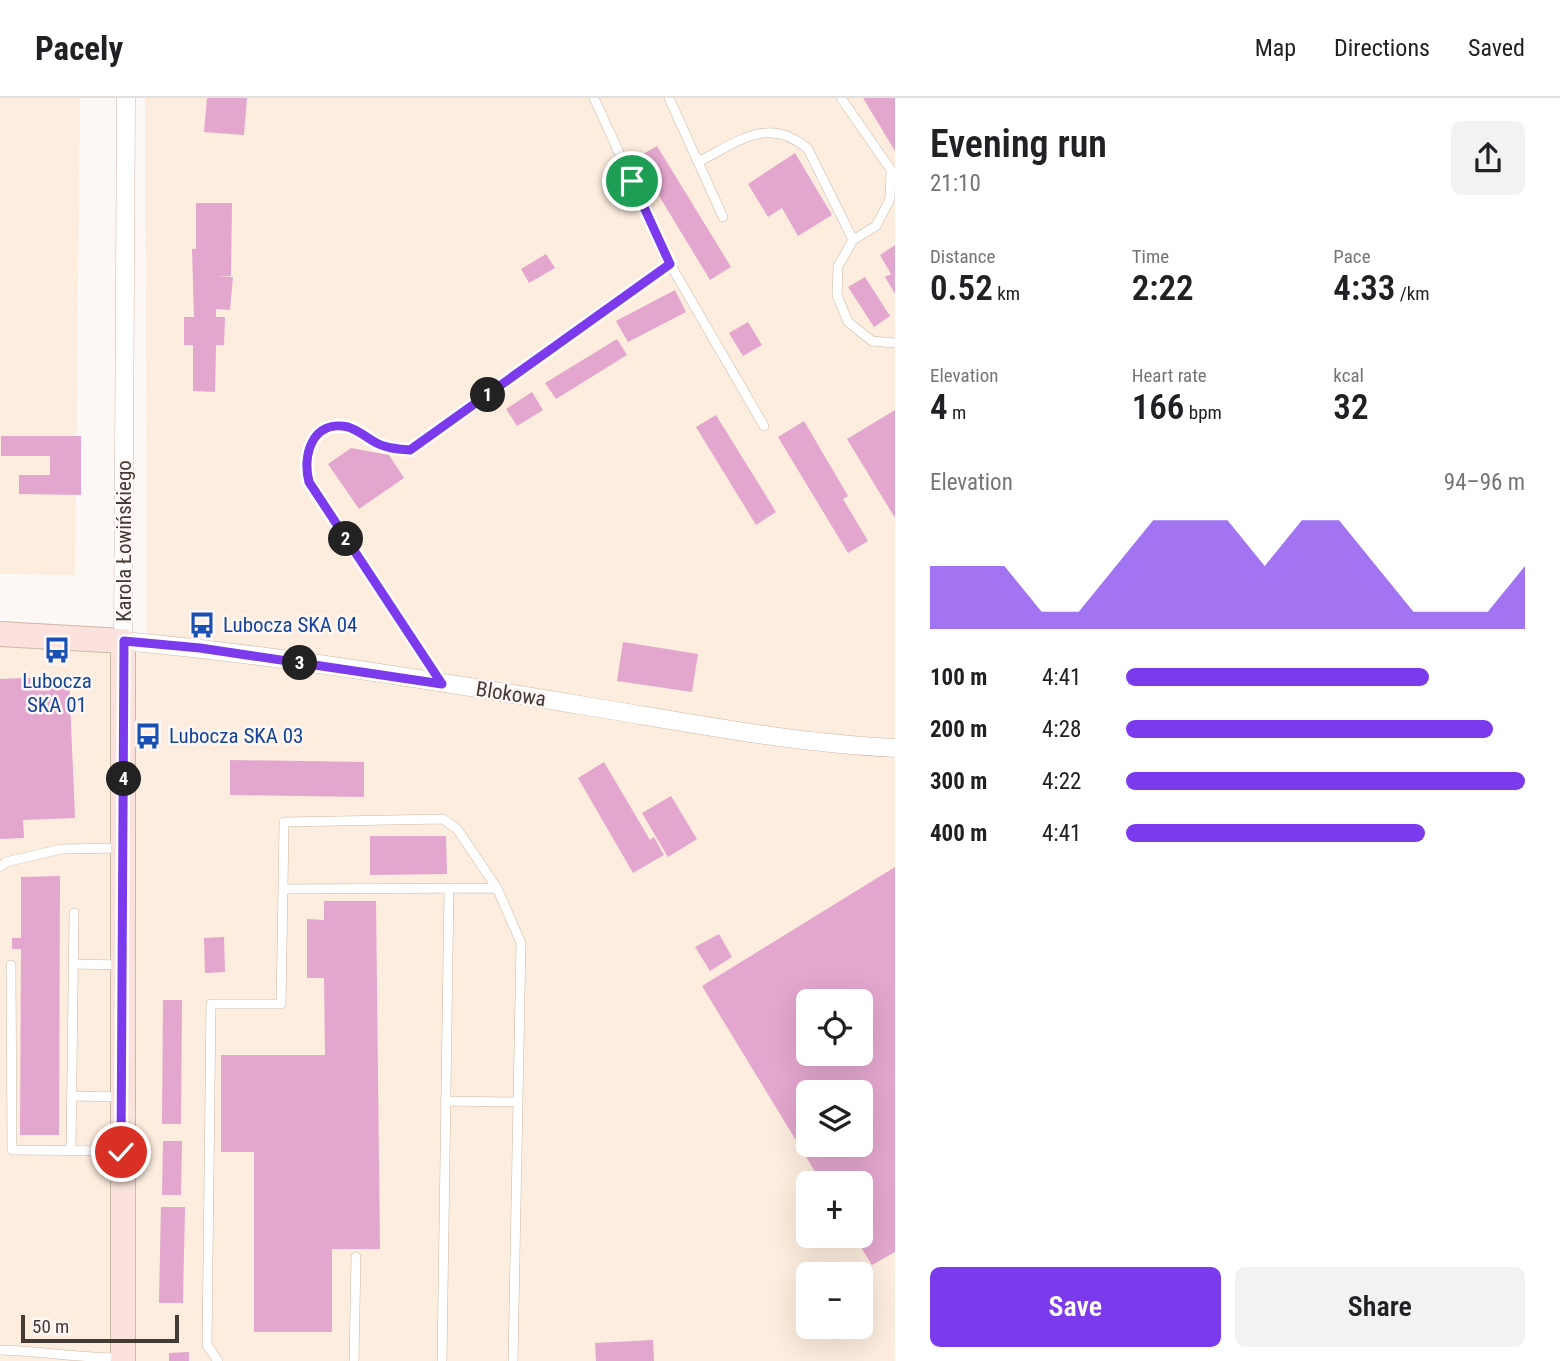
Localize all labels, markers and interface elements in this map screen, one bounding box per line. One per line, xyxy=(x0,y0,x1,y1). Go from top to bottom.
text: Pacely xyxy=(35,29,123,68)
text: Map xyxy=(1255,34,1296,62)
text: Directions xyxy=(1334,34,1430,62)
text: Saved xyxy=(1468,34,1525,62)
button: share xyxy=(1451,121,1525,195)
text: Evening run xyxy=(930,122,1107,166)
pin xyxy=(602,151,662,211)
icon: arrive xyxy=(613,162,651,200)
text: 21:10 xyxy=(930,170,981,197)
text: Distance xyxy=(930,245,995,268)
text: Time xyxy=(1132,245,1169,268)
text: Pace xyxy=(1333,245,1371,268)
text: 0.52 xyxy=(930,268,993,309)
text: 2:22 xyxy=(1132,268,1194,309)
text: 4:33 xyxy=(1333,268,1395,309)
text: km xyxy=(993,282,1020,305)
text: /km xyxy=(1395,282,1430,305)
text: Elevation xyxy=(930,364,998,387)
text: Heart rate xyxy=(1132,364,1207,387)
text: kcal xyxy=(1333,364,1364,387)
pin: 1 xyxy=(470,378,505,412)
text: 1 xyxy=(483,383,492,406)
text: 4 xyxy=(930,387,948,428)
text: 166 xyxy=(1132,387,1184,428)
text: 32 xyxy=(1333,387,1369,428)
text: m xyxy=(948,401,966,424)
text: bpm xyxy=(1184,401,1222,424)
street label: Karola Łowińskiego xyxy=(112,460,136,622)
text: Elevation xyxy=(930,469,1013,496)
text: 94–96 m xyxy=(1444,469,1525,496)
pin: 2 xyxy=(328,522,364,556)
text: 2 xyxy=(341,527,350,550)
bus stop icon: Lubocza SKA 04 xyxy=(187,610,217,640)
place label: Lubocza SKA 04 xyxy=(223,613,357,637)
bus stop icon: Lubocza SKA 01 xyxy=(42,635,72,665)
pin: 3 xyxy=(282,646,318,680)
text: 3 xyxy=(295,651,304,674)
text: 100 m xyxy=(930,664,987,691)
text: 4:41 xyxy=(1042,664,1081,691)
place label: Lubocza SKA 01 xyxy=(22,669,92,717)
street label: Blokowa xyxy=(474,677,548,711)
text: 200 m xyxy=(930,716,987,743)
text: 4:28 xyxy=(1042,716,1081,743)
bus stop icon: Lubocza SKA 03 xyxy=(133,721,163,751)
place label: Lubocza SKA 03 xyxy=(169,724,303,748)
pin: 4 xyxy=(106,762,142,796)
text: 4 xyxy=(119,767,128,790)
text: 300 m xyxy=(930,768,987,795)
text: 4:22 xyxy=(1042,768,1081,795)
text: 400 m xyxy=(930,820,987,847)
text: 4:41 xyxy=(1042,820,1081,847)
map controls xyxy=(796,989,873,1339)
button: locate xyxy=(796,989,873,1066)
button: layers xyxy=(796,1080,873,1157)
pin xyxy=(91,1122,151,1182)
icon: check xyxy=(102,1133,140,1171)
button: + xyxy=(796,1171,873,1248)
button: − xyxy=(796,1262,873,1339)
button: Save xyxy=(930,1267,1221,1347)
button: Share xyxy=(1235,1267,1525,1347)
scale bar xyxy=(21,1312,178,1344)
text: 50 m xyxy=(32,1315,69,1338)

